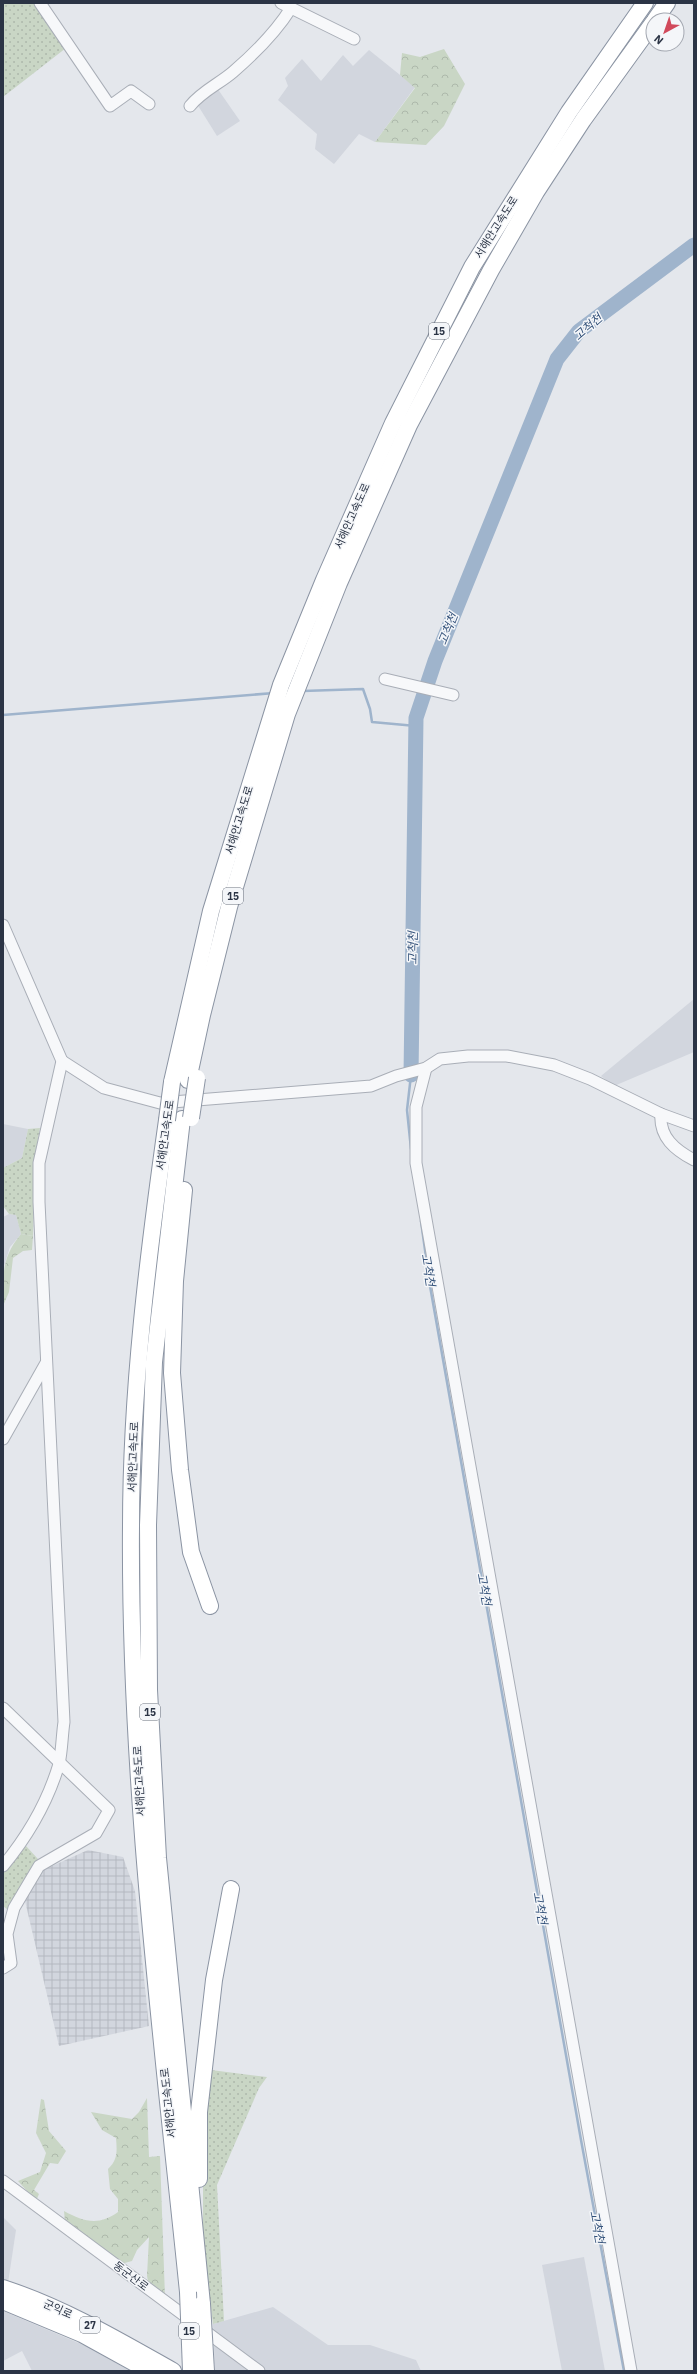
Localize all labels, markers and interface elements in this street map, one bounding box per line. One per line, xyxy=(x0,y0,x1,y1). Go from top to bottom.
north arrow xyxy=(645,12,685,52)
text: N xyxy=(651,32,666,48)
street label: 서해안고속도로 xyxy=(471,193,521,261)
water label: 고척천 xyxy=(570,309,607,343)
road number: 15 xyxy=(429,323,449,339)
street label: 서해안고속도로 xyxy=(331,481,373,551)
water label: 고척천 xyxy=(434,609,461,647)
street label: 서해안고속도로 xyxy=(222,784,256,856)
road number: 15 xyxy=(223,888,243,904)
water label: 고척천 xyxy=(405,929,420,965)
street label: 서해안고속도로 xyxy=(153,1099,177,1171)
water label: 고척천 xyxy=(418,1252,439,1289)
street label: 서해안고속도로 xyxy=(125,1421,141,1493)
water label: 고척천 xyxy=(474,1571,495,1608)
road number: 15 xyxy=(140,1704,160,1720)
street label: 서해안고속도로 xyxy=(130,1745,148,1817)
water label: 고척천 xyxy=(530,1890,551,1927)
street label: 서해안고속도로 xyxy=(157,2067,179,2139)
water label: 고척천 xyxy=(587,2209,608,2247)
street label: 동군산로 xyxy=(111,2258,151,2294)
street label: 군익로 xyxy=(41,2296,75,2322)
road number: 27 xyxy=(80,2317,100,2333)
road number: 15 xyxy=(179,2323,199,2339)

